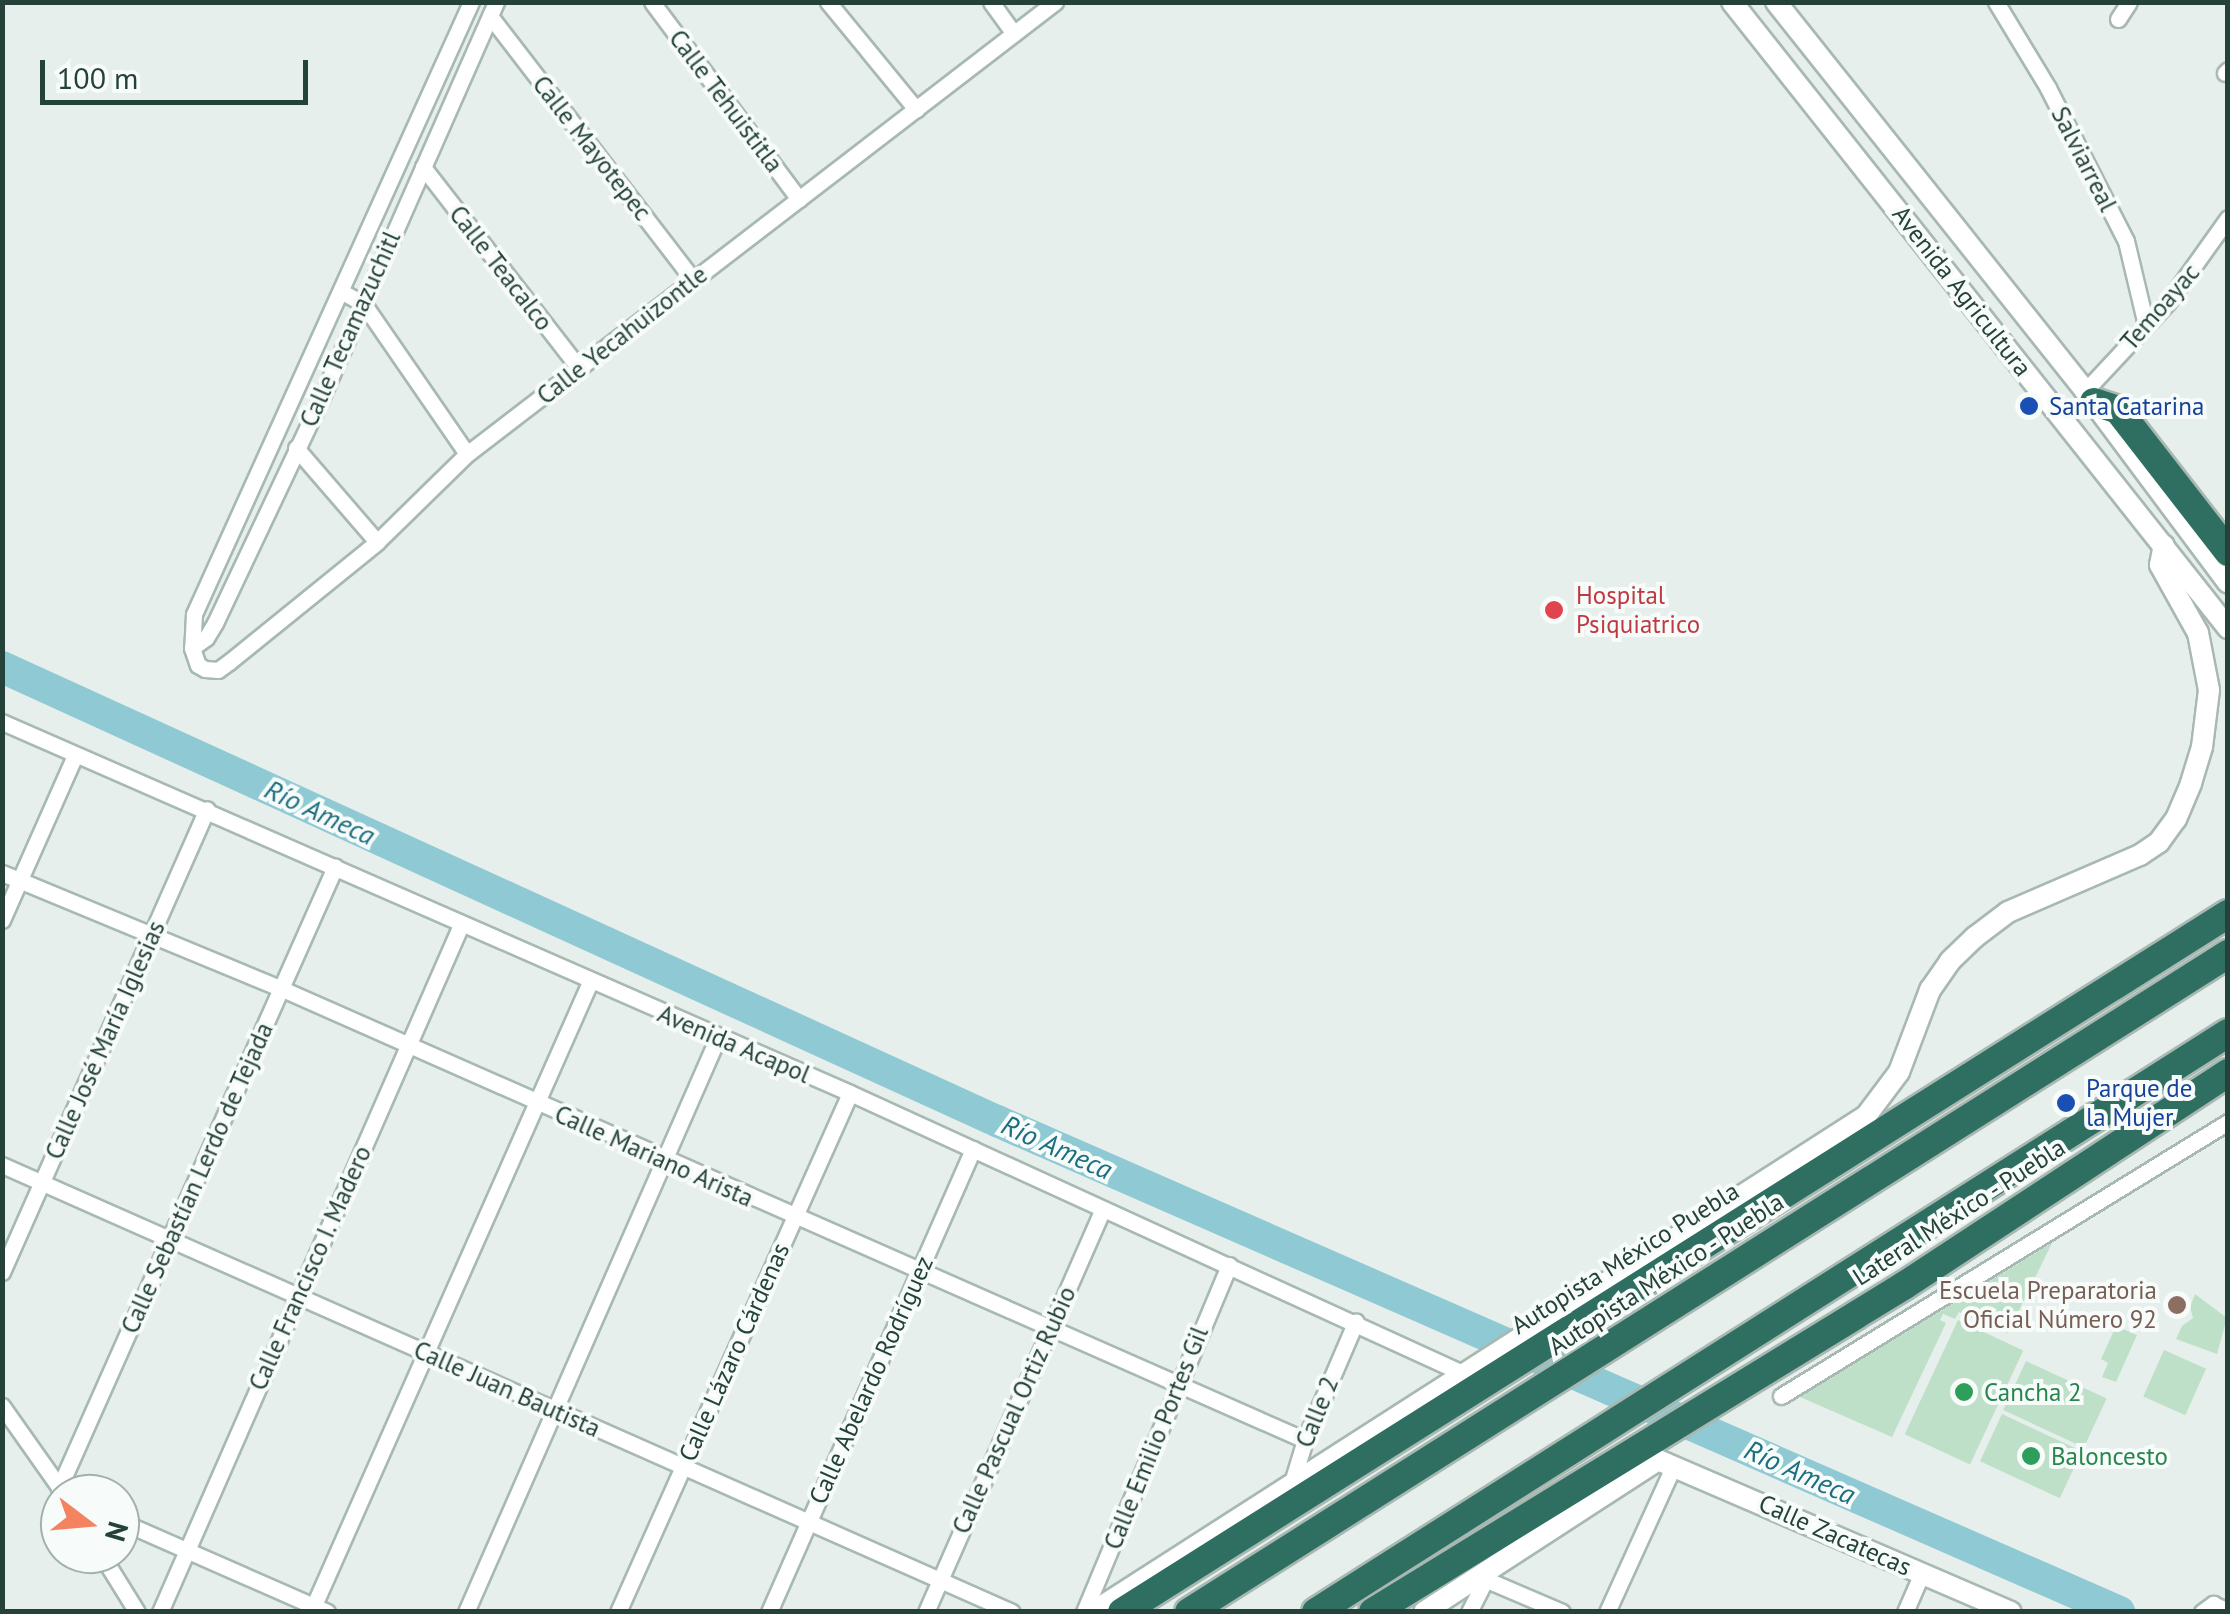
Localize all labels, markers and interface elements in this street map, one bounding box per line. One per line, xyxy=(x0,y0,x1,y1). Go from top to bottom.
street label: Calle Tehuistitla xyxy=(662,24,790,178)
scale bar xyxy=(45,40,312,102)
text: 100 m xyxy=(57,58,138,97)
street label: Calle Mayotepec xyxy=(526,70,658,226)
street label: Salviarreal xyxy=(2045,102,2123,216)
street label: Calle Teacalco xyxy=(443,199,559,337)
street label: Avenida Agricultura xyxy=(1886,199,2038,383)
street label: Calle Tecamazuchitl xyxy=(293,226,407,432)
street label: Temoayac xyxy=(2114,258,2206,356)
street label: Calle Yecahuizontle xyxy=(531,259,713,411)
place label: Santa Catarina xyxy=(2049,391,2204,421)
marker: Santa Catarina xyxy=(2018,395,2040,417)
place label: Hospital Psiquiatrico xyxy=(1576,581,1700,640)
marker: Hospital Psiquiatrico xyxy=(1541,597,1567,623)
water label: Río Ameca xyxy=(259,772,381,852)
street label: Calle José María Iglesias xyxy=(39,916,171,1164)
street label: Avenida Acapol xyxy=(653,998,815,1090)
street label: Calle Sebastían Lerdo de Tejada xyxy=(115,1018,279,1338)
place label: Parque de la Mujer xyxy=(2086,1074,2192,1133)
marker: Parque de la Mujer xyxy=(2055,1092,2077,1114)
street label: Calle Mariano Arista xyxy=(550,1099,758,1213)
water label: Río Ameca xyxy=(996,1108,1118,1186)
street label: Lateral México - Puebla xyxy=(1846,1131,2072,1293)
street label: Calle Francisco I. Madero xyxy=(242,1140,378,1396)
street label: Autopista México Puebla xyxy=(1506,1176,1744,1340)
street label: Autopista México - Puebla xyxy=(1541,1186,1791,1362)
street label: Calle Lázaro Cárdenas xyxy=(672,1238,796,1466)
street label: Calle Abelardo Rodríguez xyxy=(803,1251,939,1509)
place label: Escuela Preparatoria Oficial Número 92 xyxy=(1939,1276,2157,1335)
street label: Calle Pascual Ortiz Rubio xyxy=(946,1281,1082,1539)
marker: Escuela Preparatoria Oficial Número 92 xyxy=(2166,1294,2188,1316)
street label: Calle Emilio Portes Gil xyxy=(1098,1322,1214,1554)
street label: Calle Juan Bautista xyxy=(409,1334,605,1444)
street label: Calle 2 xyxy=(1289,1372,1345,1452)
place label: Cancha 2 xyxy=(1984,1377,2082,1407)
marker: Cancha 2 xyxy=(1953,1381,1975,1403)
water label: Río Ameca xyxy=(1739,1433,1861,1511)
place label: Baloncesto xyxy=(2051,1441,2168,1471)
marker: Baloncesto xyxy=(2020,1445,2042,1467)
north arrow xyxy=(40,1474,140,1574)
street label: Calle Zacatecas xyxy=(1754,1488,1916,1582)
text: N xyxy=(97,1518,138,1546)

